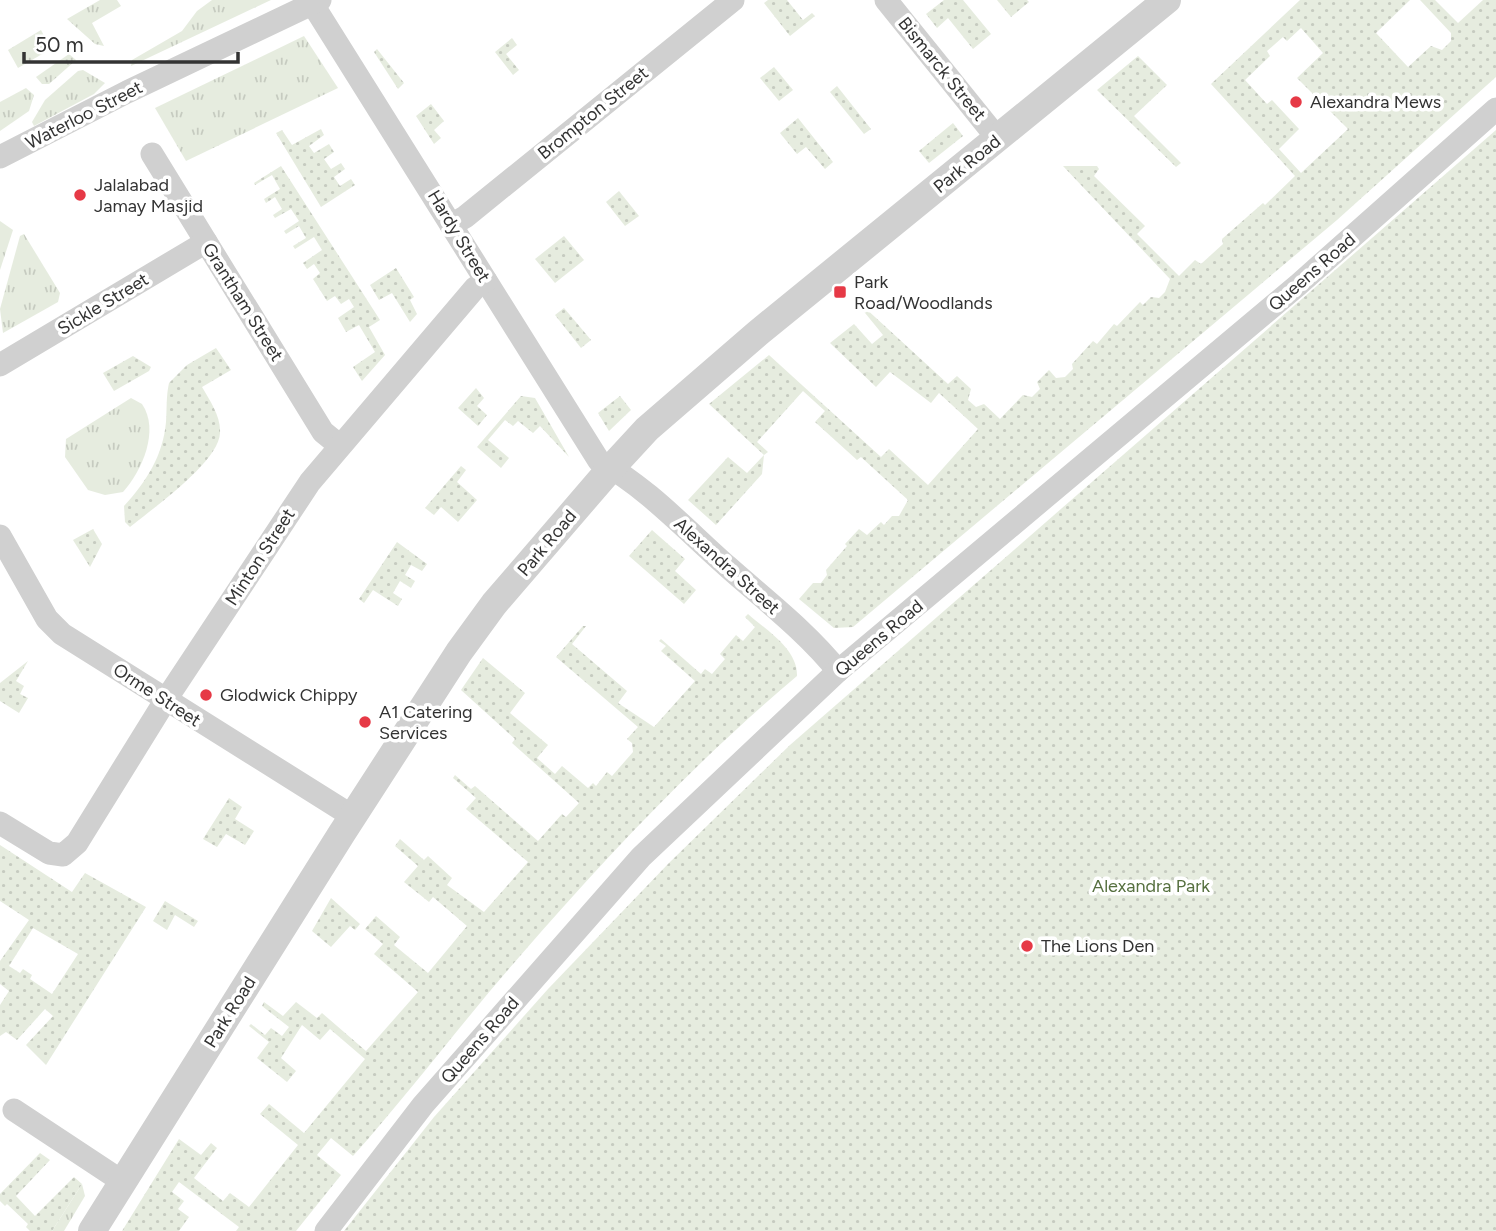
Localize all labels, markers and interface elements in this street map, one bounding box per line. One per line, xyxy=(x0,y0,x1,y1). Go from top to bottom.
street label: Bismarck Street xyxy=(893,13,991,126)
scale bar xyxy=(24,21,238,65)
text: 50 m xyxy=(35,32,84,57)
street label: Brompton Street xyxy=(533,62,653,164)
street label: Waterloo Street xyxy=(22,76,146,154)
place label: Alexandra Mews xyxy=(1310,91,1441,113)
marker: Alexandra Mews xyxy=(1288,94,1304,110)
street label: Park Road xyxy=(929,130,1005,198)
place label: Jalalabad Jamay Masjid xyxy=(94,174,203,217)
street label: Hardy Street xyxy=(423,186,495,286)
marker: Jalalabad Jamay Masjid xyxy=(72,187,88,203)
street label: Queens Road xyxy=(1264,228,1360,316)
street label: Grantham Street xyxy=(198,239,288,365)
street label: Sickle Street xyxy=(53,268,153,340)
place label: Park Road/Woodlands xyxy=(854,271,993,314)
marker: Park Road/Woodlands xyxy=(832,284,848,300)
street label: Minton Street xyxy=(220,504,300,610)
street label: Park Road xyxy=(513,505,581,581)
street label: Alexandra Street xyxy=(670,513,784,619)
street label: Queens Road xyxy=(831,595,927,681)
street label: Orme Street xyxy=(109,659,205,732)
place label: Glodwick Chippy xyxy=(220,684,358,706)
marker: Glodwick Chippy xyxy=(198,687,214,703)
place label: A1 Catering Services xyxy=(379,701,473,744)
marker: A1 Catering Services xyxy=(357,714,373,730)
park label: Alexandra Park xyxy=(1092,875,1210,897)
place label: The Lions Den xyxy=(1041,935,1154,957)
marker: The Lions Den xyxy=(1019,938,1035,954)
street label: Park Road xyxy=(199,972,261,1052)
street label: Queens Road xyxy=(436,992,524,1088)

